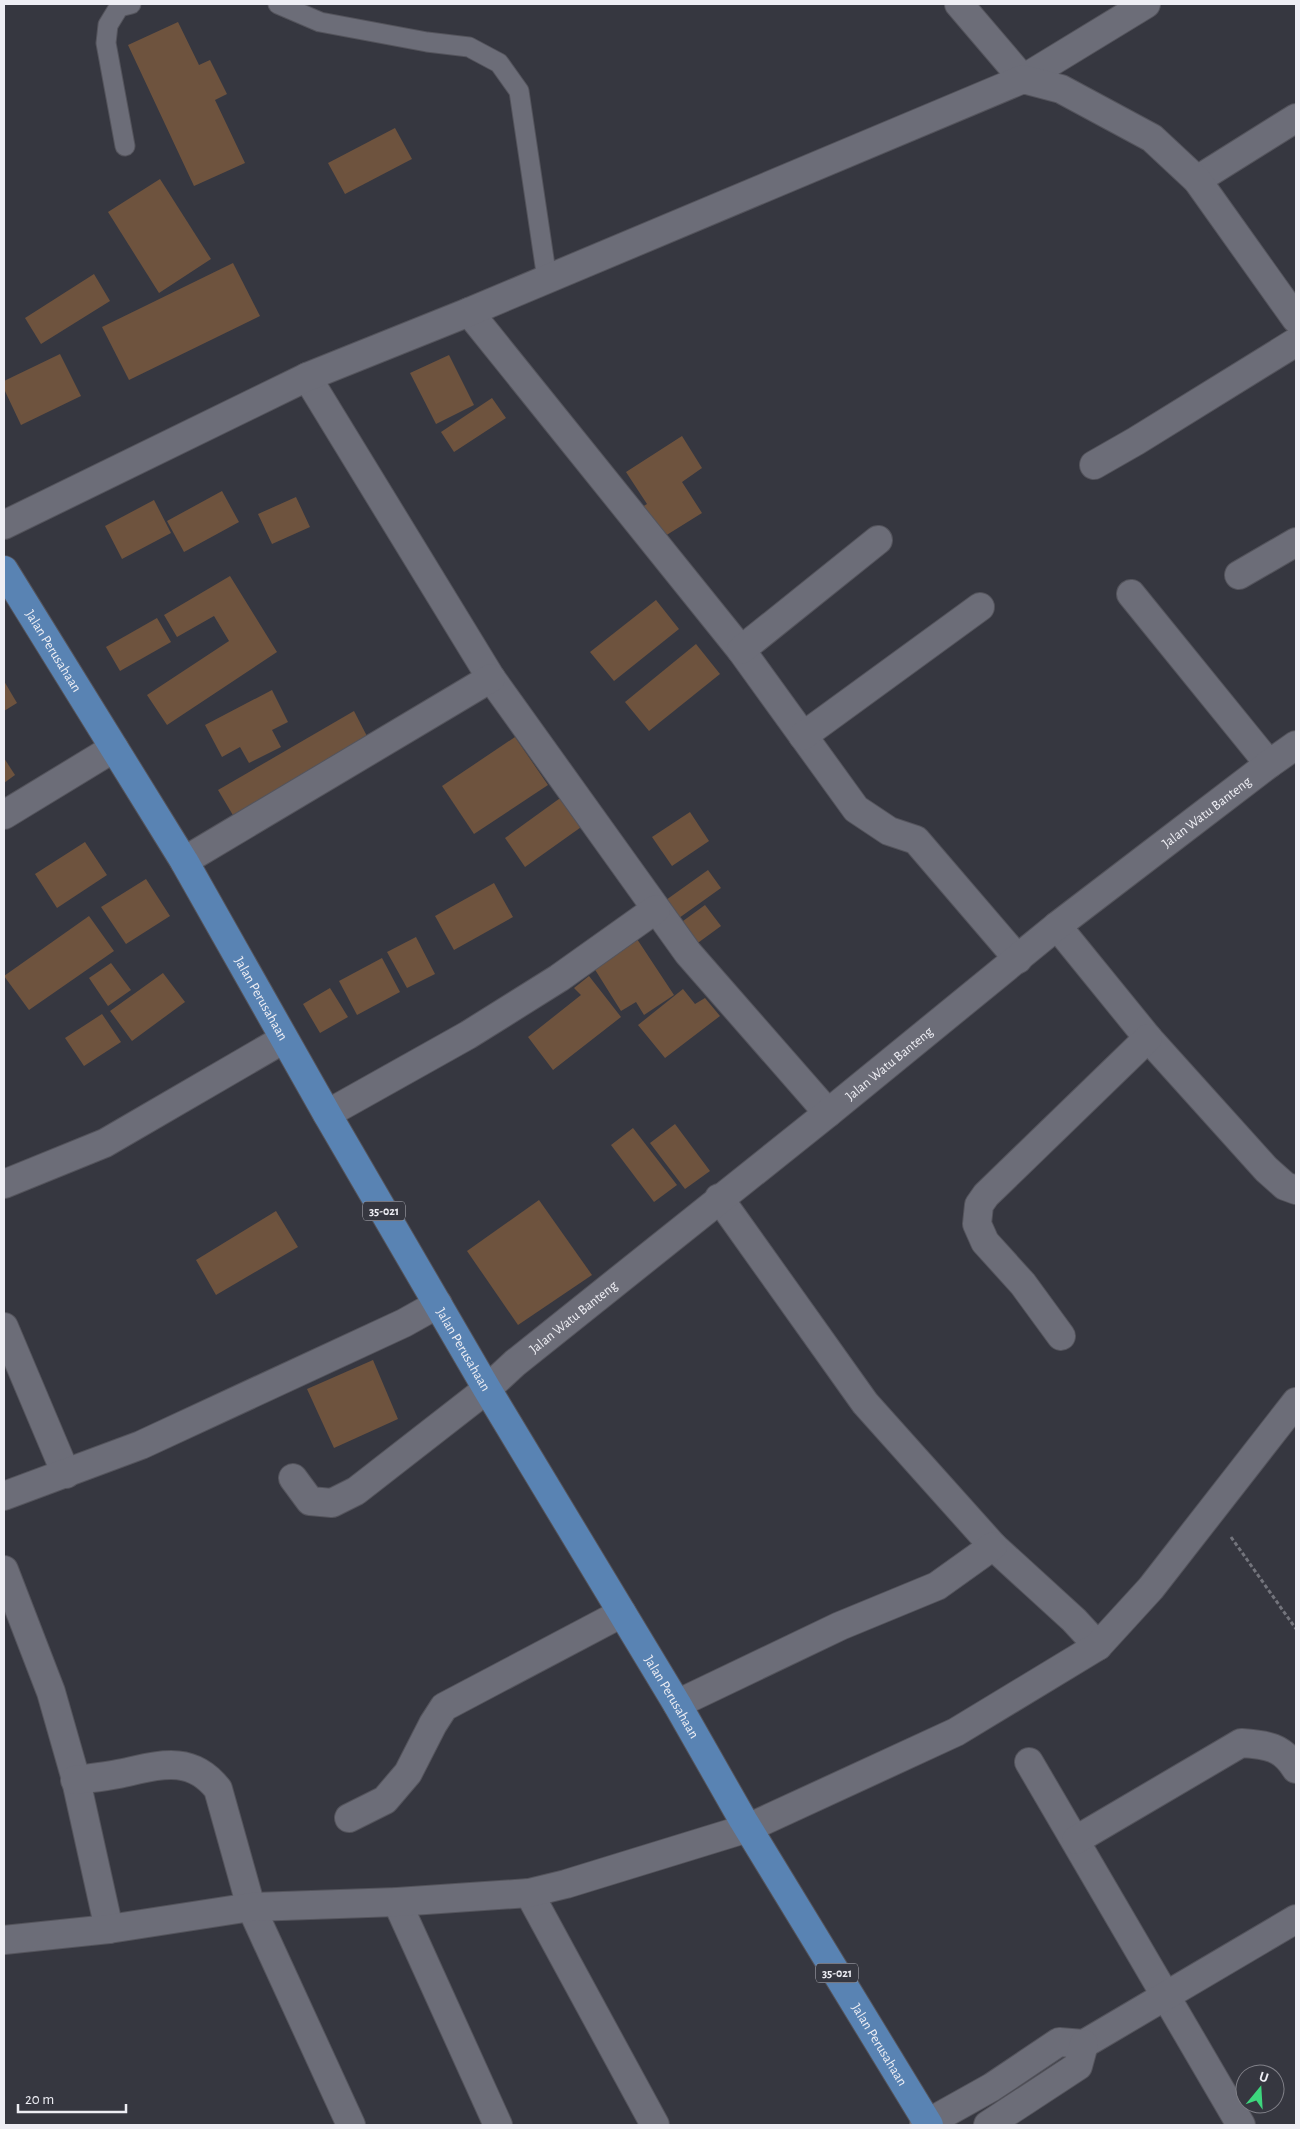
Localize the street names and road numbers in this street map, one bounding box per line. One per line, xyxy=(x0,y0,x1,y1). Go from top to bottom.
street label: Jalan Perusahaan xyxy=(23,608,84,695)
street label: Jalan Watu Banteng xyxy=(1160,774,1254,851)
street label: Jalan Perusahaan xyxy=(232,955,290,1043)
street label: Jalan Watu Banteng xyxy=(843,1024,936,1104)
road number: 35-021 xyxy=(363,1202,405,1220)
street label: Jalan Watu Banteng xyxy=(527,1278,620,1357)
street label: Jalan Perusahaan xyxy=(433,1306,493,1394)
street label: Jalan Perusahaan xyxy=(641,1653,701,1741)
road number: 35-021 xyxy=(816,1964,858,1982)
street label: Jalan Perusahaan xyxy=(849,2001,909,2088)

